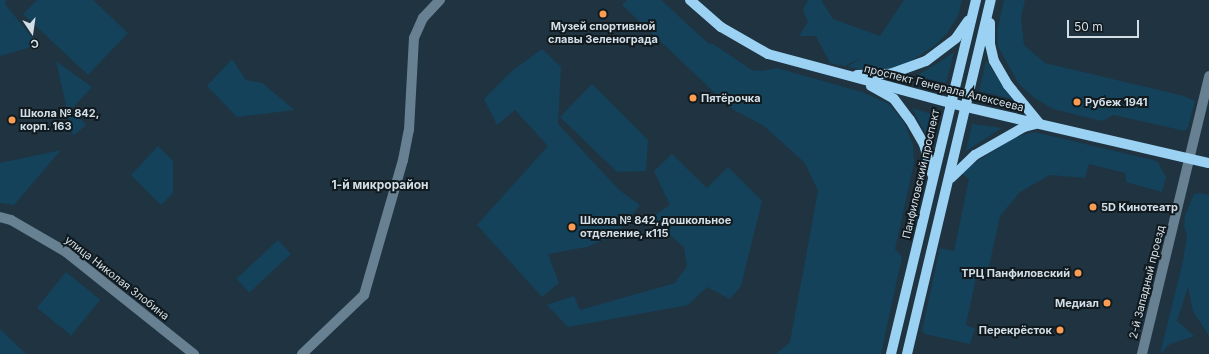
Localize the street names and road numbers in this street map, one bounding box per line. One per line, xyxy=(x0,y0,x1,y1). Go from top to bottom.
street label: проспект Генерала Алексеева xyxy=(863,62,1025,114)
street label: Панфиловский проспект xyxy=(900,108,942,240)
street label: 2-й Западный проезд xyxy=(1126,224,1168,340)
street label: улица Николая Злобина xyxy=(62,233,172,323)

